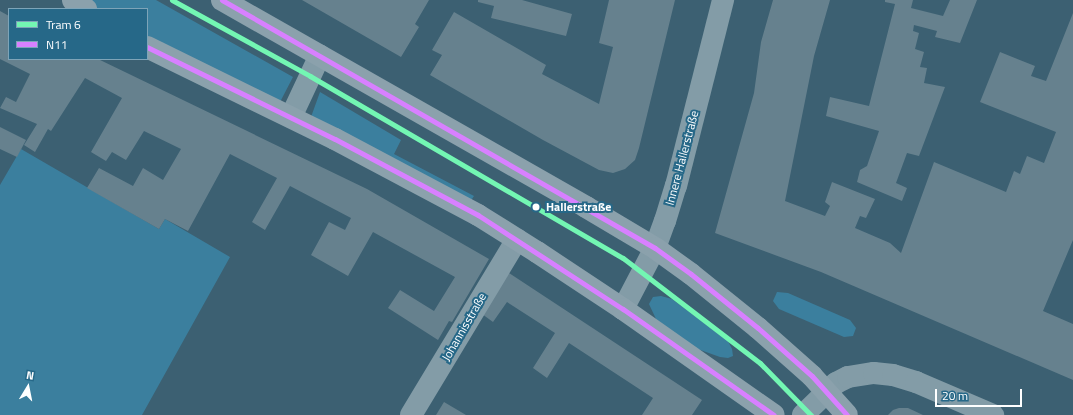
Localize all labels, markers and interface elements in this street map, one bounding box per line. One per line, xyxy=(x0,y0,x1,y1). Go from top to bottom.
legend xyxy=(8,8,148,60)
text: Tram 6 xyxy=(46,15,81,34)
text: N11 xyxy=(46,35,68,54)
street label: Innere Hallerstraße xyxy=(662,109,702,207)
marker: Hallerstraße xyxy=(529,200,543,214)
place label: Hallerstraße xyxy=(546,200,611,214)
street label: Johannisstraße xyxy=(439,290,489,364)
north arrow xyxy=(8,367,48,407)
text: N xyxy=(25,367,35,384)
scale bar xyxy=(937,381,1024,407)
text: 20 m xyxy=(942,386,968,405)

